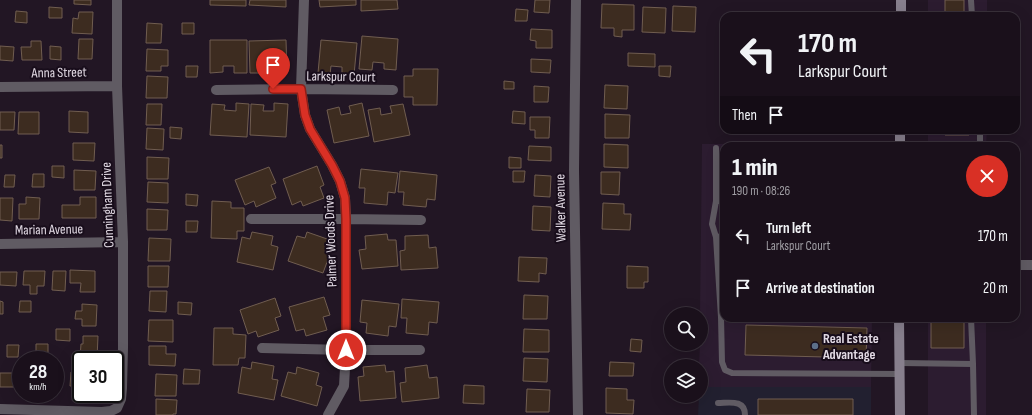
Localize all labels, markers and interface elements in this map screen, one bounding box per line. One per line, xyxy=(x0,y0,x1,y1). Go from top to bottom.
text: 170 m xyxy=(798,27,857,60)
icon: left xyxy=(732,28,784,80)
pin xyxy=(256,48,290,89)
icon: arrive xyxy=(262,54,284,76)
text: Larkspur Court xyxy=(798,61,887,82)
street label: Anna Street xyxy=(30,64,87,81)
street label: Larkspur Court xyxy=(306,67,376,86)
icon: arrive xyxy=(765,104,787,126)
text: Then xyxy=(732,106,757,125)
text: 1 min xyxy=(732,153,778,182)
button: close xyxy=(966,155,1008,197)
street label: Cunningham Drive xyxy=(98,162,117,248)
street label: Walker Avenue xyxy=(551,174,570,242)
text: 190 m · 08:26 xyxy=(732,183,790,199)
street label: Palmer Woods Drive xyxy=(320,194,341,288)
text: Turn left xyxy=(766,219,811,238)
street label: Marian Avenue xyxy=(15,220,83,239)
icon: left xyxy=(732,225,754,247)
text: 170 m xyxy=(978,227,1008,246)
text: Larkspur Court xyxy=(766,238,830,254)
icon: arrive xyxy=(732,277,754,299)
text: Arrive at destination xyxy=(766,279,875,298)
text: 20 m xyxy=(983,279,1008,298)
map controls xyxy=(664,307,708,403)
button: search xyxy=(664,307,708,351)
position arrow xyxy=(325,329,367,371)
place label: Real Estate Advantage xyxy=(822,330,879,363)
marker: Real Estate Advantage xyxy=(810,341,820,351)
speed limit sign: 30 xyxy=(72,351,124,403)
button: layers xyxy=(664,359,708,403)
text: 28 xyxy=(29,360,47,384)
text: km/h xyxy=(29,381,47,393)

